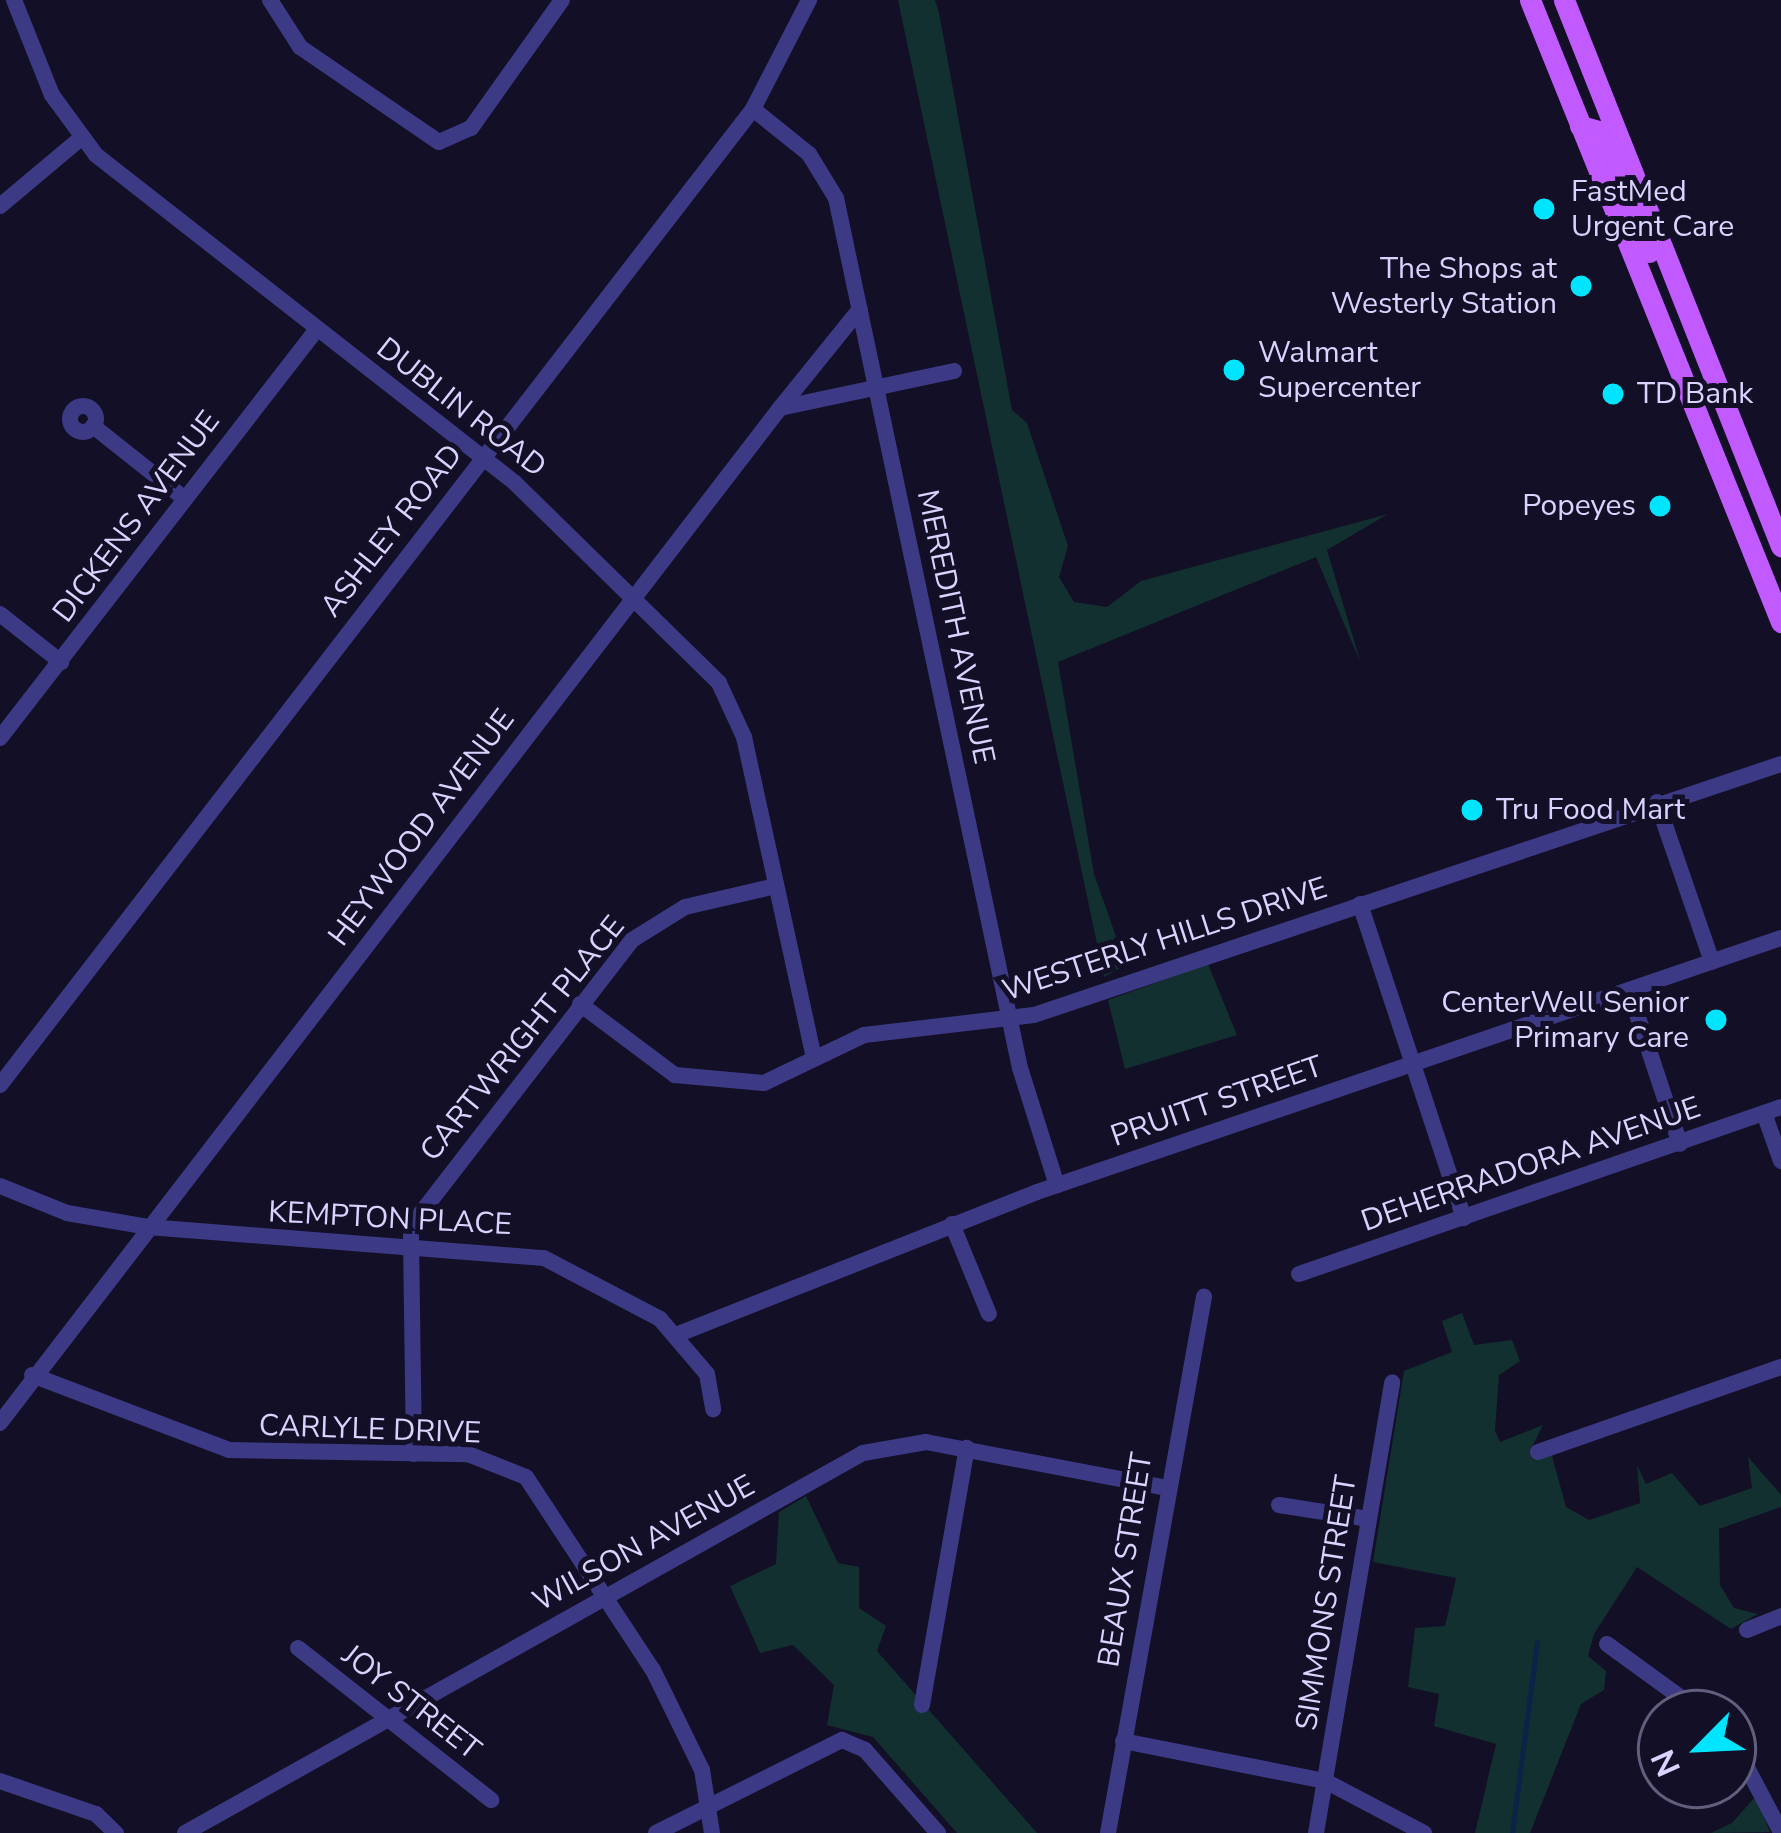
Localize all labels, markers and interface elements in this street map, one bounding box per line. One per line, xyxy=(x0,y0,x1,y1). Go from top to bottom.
place label: FastMed Urgent Care xyxy=(1571,174,1734,244)
marker: FastMed Urgent Care xyxy=(1528,193,1560,225)
place label: The Shops at Westerly Station xyxy=(1331,251,1557,322)
marker: The Shops at Westerly Station xyxy=(1568,273,1594,299)
street label: DUBLIN ROAD xyxy=(369,331,553,485)
place label: Walmart Supercenter xyxy=(1258,335,1421,406)
marker: Walmart Supercenter xyxy=(1221,357,1247,383)
place label: TD Bank xyxy=(1637,376,1753,412)
marker: TD Bank xyxy=(1600,381,1626,407)
street label: DICKENS AVENUE xyxy=(46,404,228,630)
street label: ASHLEY ROAD xyxy=(314,438,470,624)
street label: MEREDITH AVENUE xyxy=(908,487,1002,767)
place label: Popeyes xyxy=(1522,488,1636,524)
marker: Popeyes xyxy=(1647,493,1673,519)
street label: HEYWOOD AVENUE xyxy=(321,703,523,953)
place label: Tru Food Mart xyxy=(1496,792,1685,828)
marker: Tru Food Mart xyxy=(1459,797,1485,823)
street label: WESTERLY HILLS DRIVE xyxy=(998,870,1332,1010)
street label: CARTWRIGHT PLACE xyxy=(413,909,633,1169)
place label: CenterWell Senior Primary Care xyxy=(1441,985,1689,1056)
marker: CenterWell Senior Primary Care xyxy=(1700,1004,1732,1036)
street label: PRUITT STREET xyxy=(1106,1049,1328,1155)
street label: DEHERRADORA AVENUE xyxy=(1357,1090,1705,1240)
street label: KEMPTON PLACE xyxy=(267,1195,513,1243)
street label: CARLYLE DRIVE xyxy=(258,1408,482,1452)
street label: BEAUX STREET xyxy=(1091,1450,1161,1670)
street label: WILSON AVENUE xyxy=(527,1468,761,1620)
street label: SIMMONS STREET xyxy=(1289,1473,1365,1733)
street label: JOY STREET xyxy=(335,1638,487,1768)
north arrow xyxy=(1637,1689,1757,1809)
text: N xyxy=(1641,1742,1692,1783)

